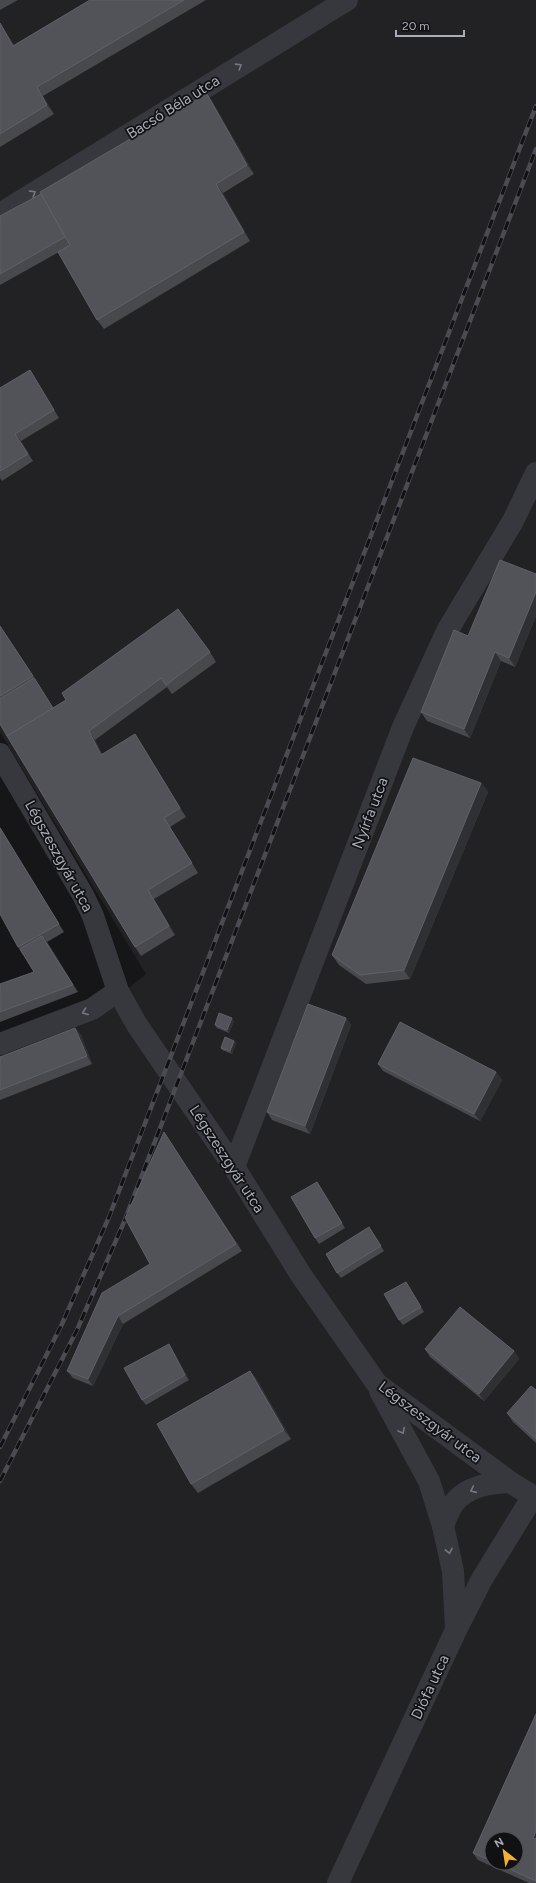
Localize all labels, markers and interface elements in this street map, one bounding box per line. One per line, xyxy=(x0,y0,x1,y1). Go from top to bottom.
scale bar xyxy=(396,12,464,38)
text: 20 m xyxy=(402,19,430,33)
one-way arrow xyxy=(235,64,242,71)
street label: Bacsó Béla utca xyxy=(123,71,223,143)
one-way arrow xyxy=(29,191,36,198)
street label: Nyírfa utca xyxy=(348,775,392,851)
street label: Légszeszgyár utca xyxy=(21,797,97,915)
one-way arrow xyxy=(82,1007,89,1015)
street label: Légszeszgyár utca xyxy=(186,1102,268,1216)
street label: Légszeszgyár utca xyxy=(375,1377,485,1467)
one-way arrow xyxy=(397,1427,405,1434)
one-way arrow xyxy=(469,1485,476,1493)
one-way arrow xyxy=(444,1548,452,1554)
street label: Diófa utca xyxy=(407,1652,453,1722)
north arrow xyxy=(484,1831,524,1871)
text: N xyxy=(492,1835,506,1851)

